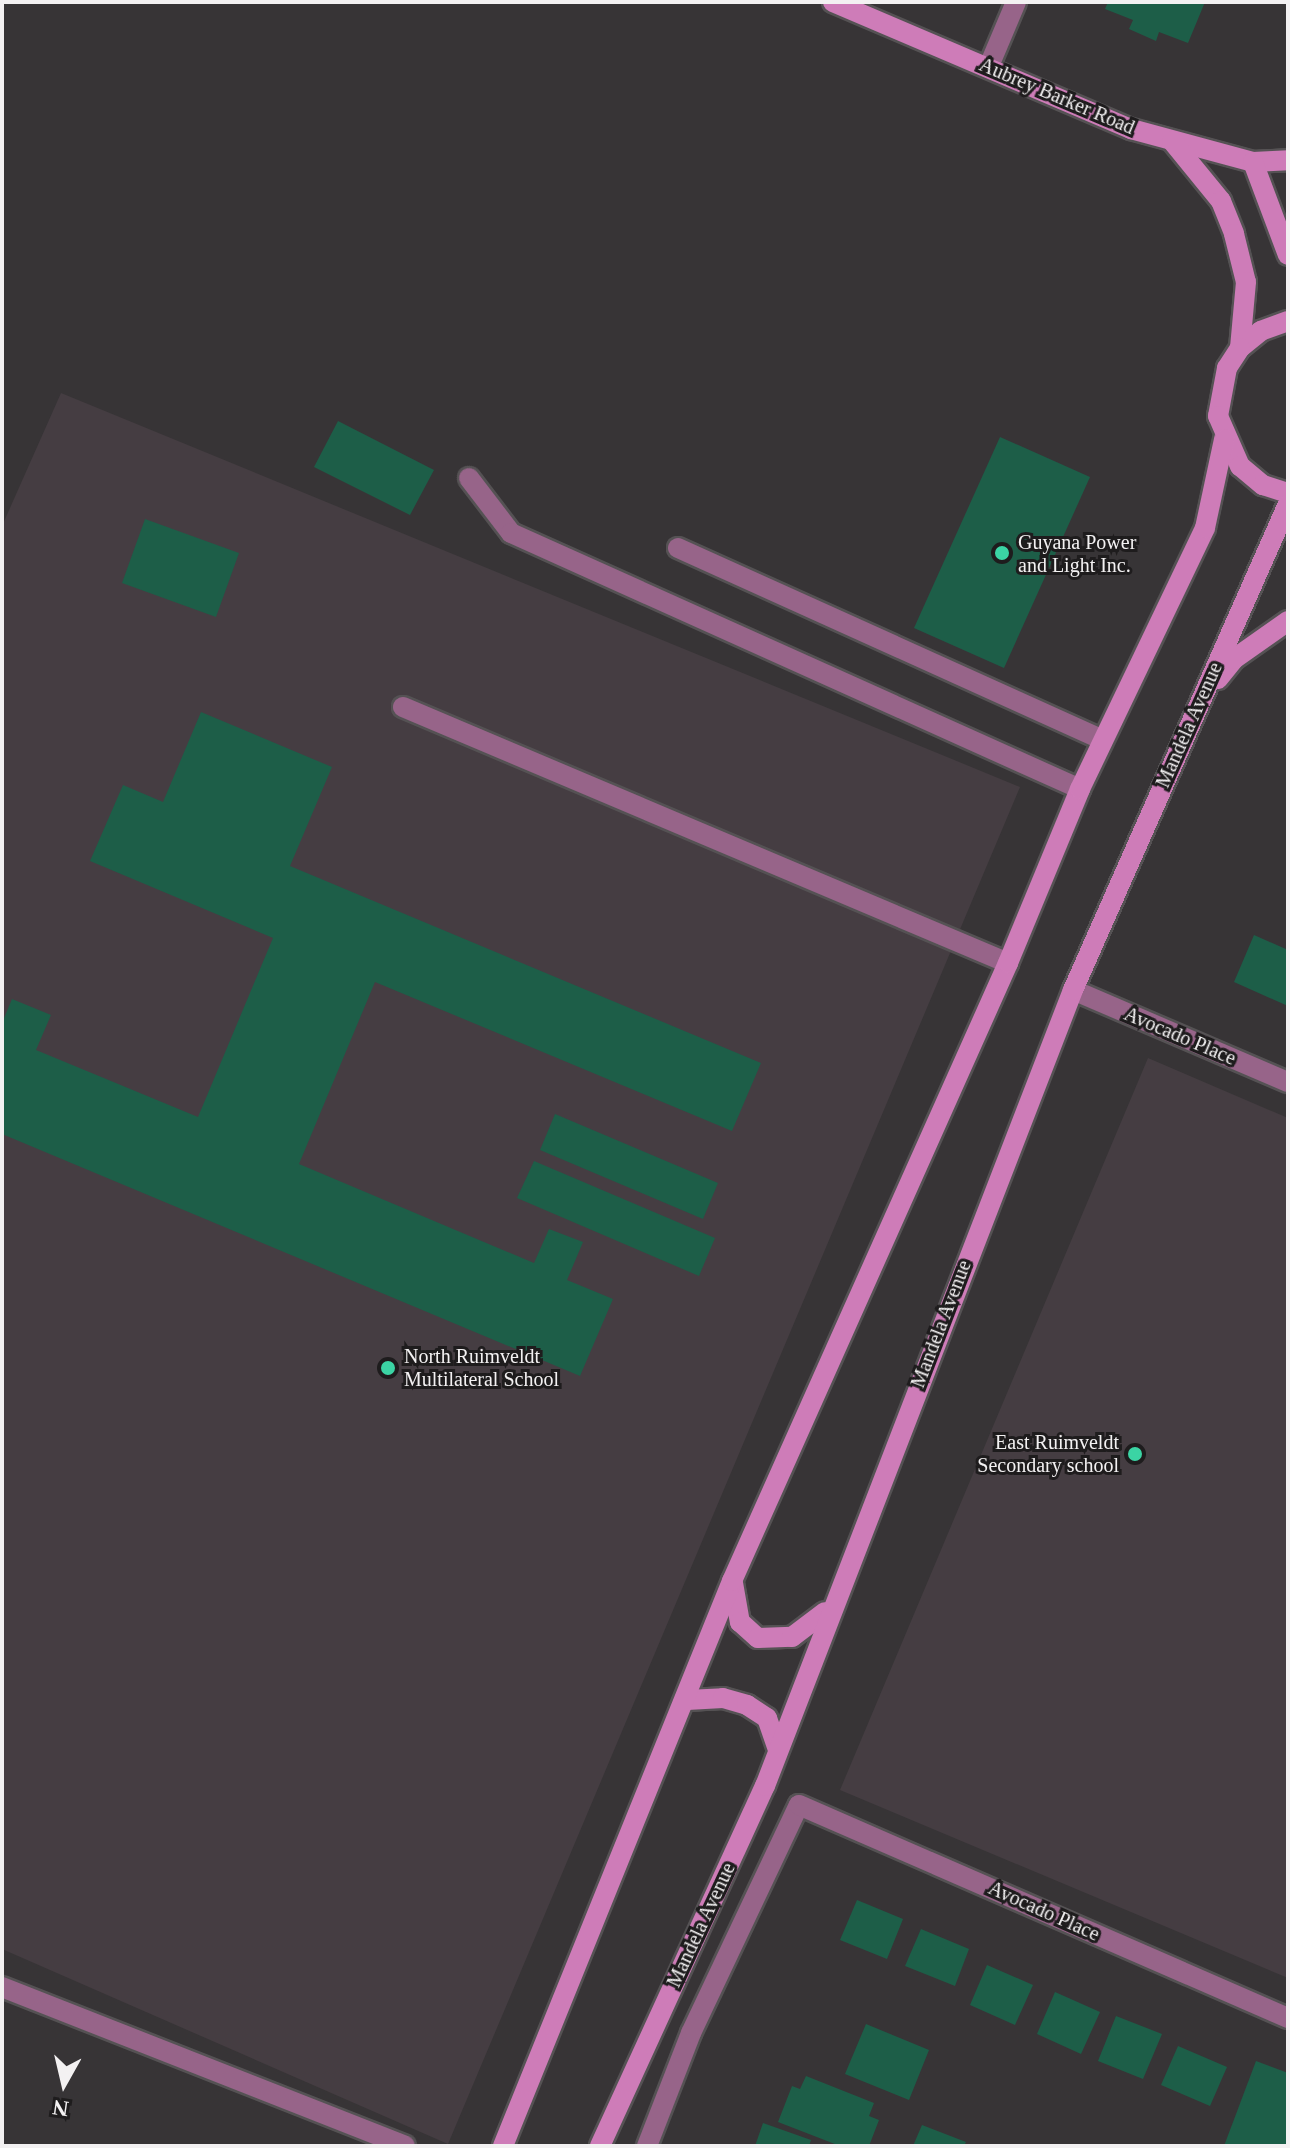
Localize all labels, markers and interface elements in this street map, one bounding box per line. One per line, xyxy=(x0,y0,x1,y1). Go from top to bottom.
street label: Aubrey Barker Road xyxy=(976,52,1138,140)
place label: Guyana Power and Light Inc. xyxy=(1018,530,1136,577)
marker: Guyana Power and Light Inc. xyxy=(993,544,1011,562)
street label: Mandela Avenue xyxy=(1150,658,1228,792)
street label: Avocado Place xyxy=(1121,1002,1239,1070)
street label: Mandela Avenue xyxy=(905,1256,977,1392)
place label: North Ruimveldt Multilateral School xyxy=(404,1344,559,1391)
marker: North Ruimveldt Multilateral School xyxy=(379,1359,397,1377)
place label: East Ruimveldt Secondary school xyxy=(977,1430,1119,1477)
marker: East Ruimveldt Secondary school xyxy=(1126,1445,1144,1463)
street label: Mandela Avenue xyxy=(661,1858,741,1992)
street label: Avocado Place xyxy=(985,1876,1103,1946)
north arrow xyxy=(24,2044,104,2124)
text: N xyxy=(51,2095,70,2122)

